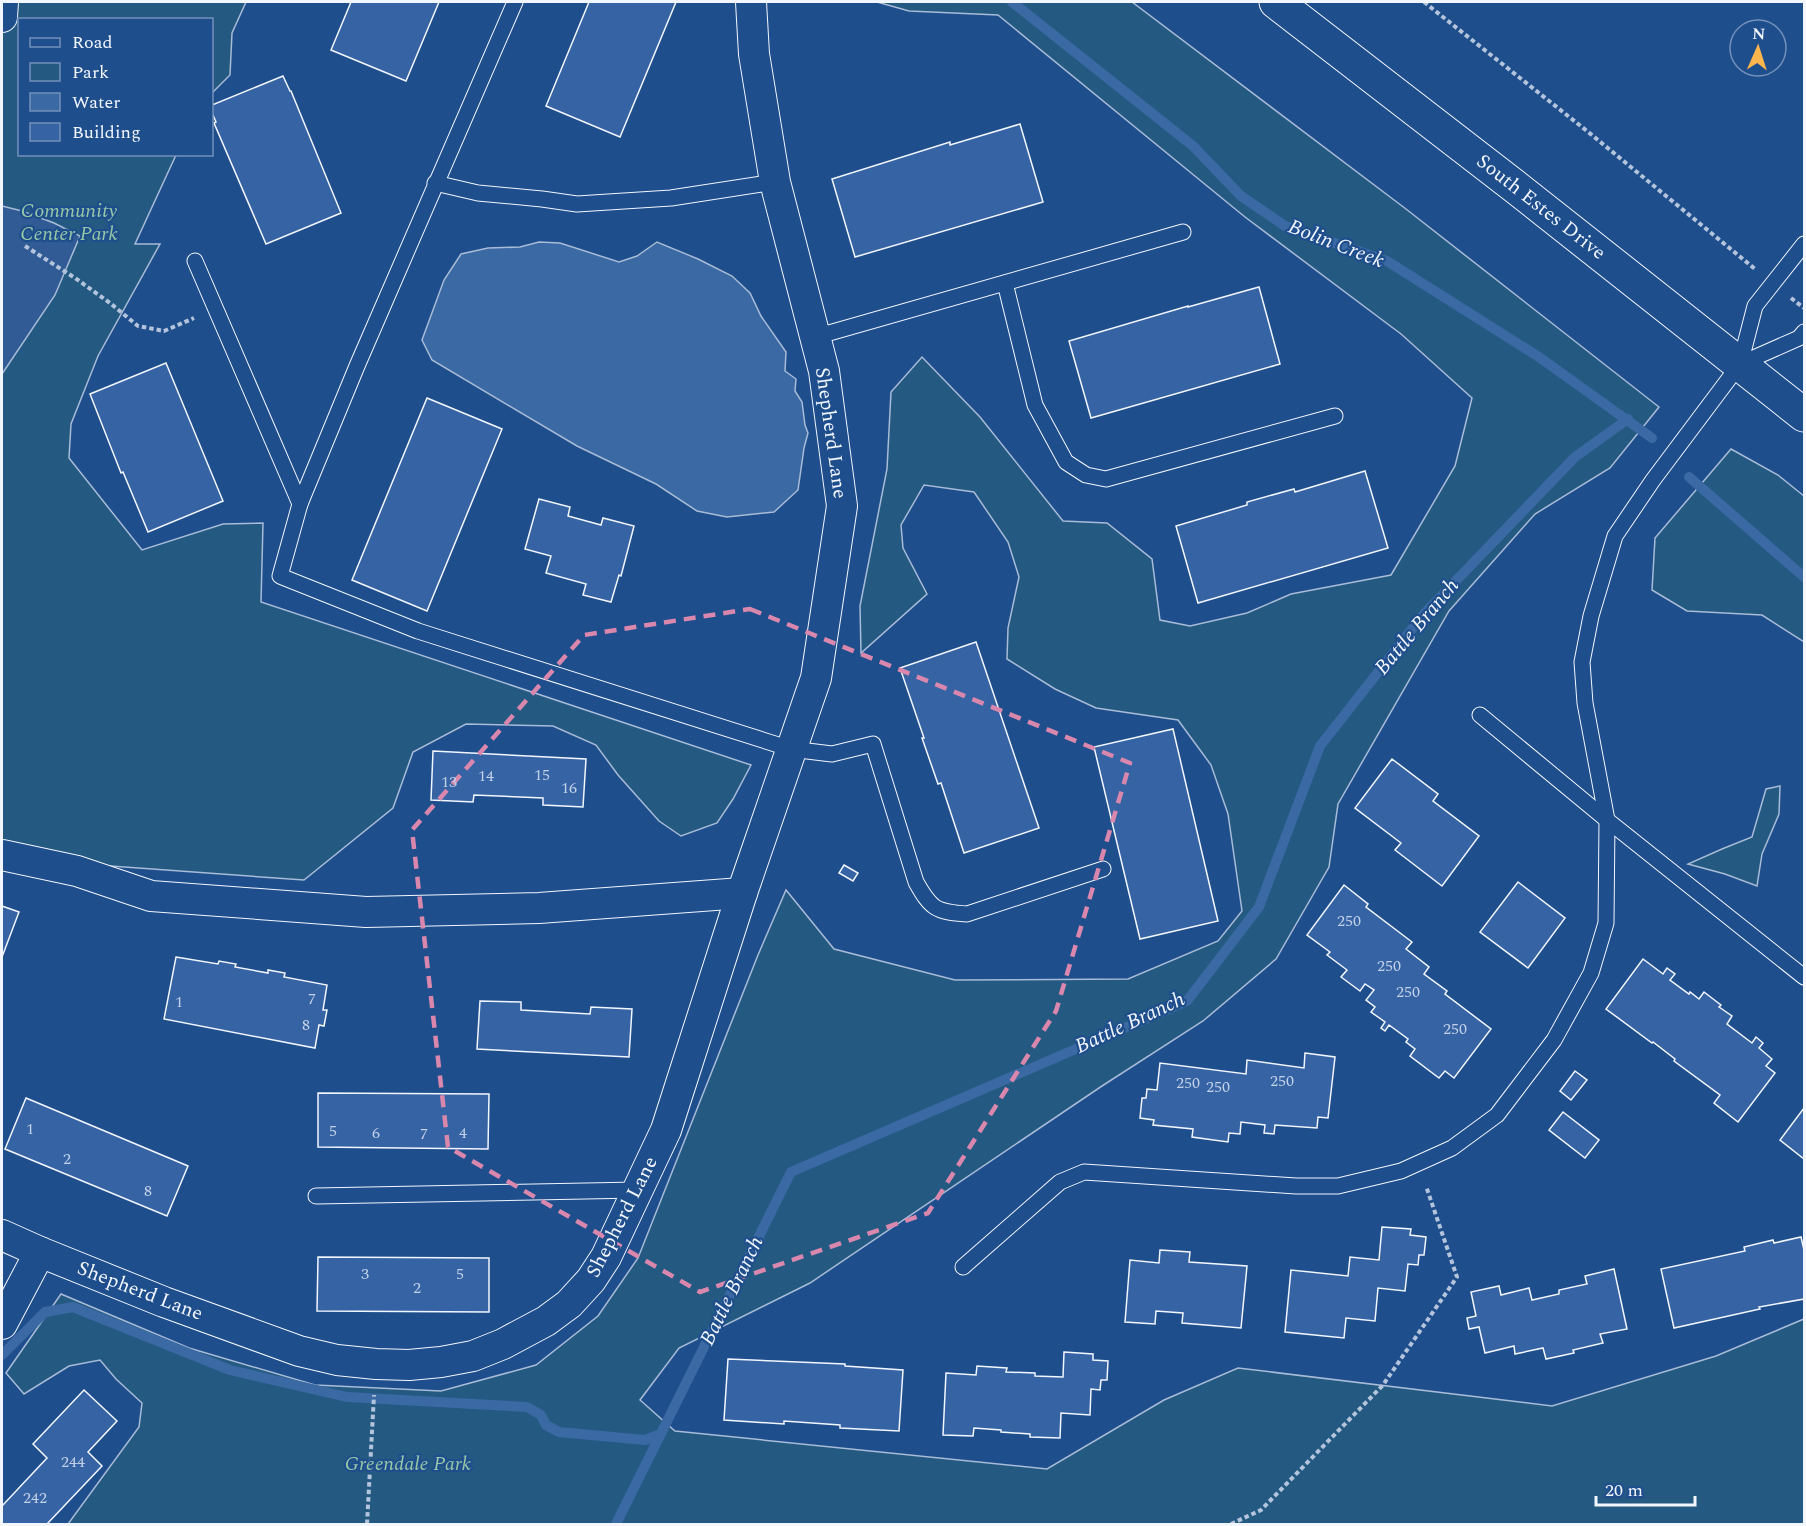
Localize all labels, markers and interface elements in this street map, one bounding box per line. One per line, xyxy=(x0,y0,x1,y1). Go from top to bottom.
legend xyxy=(18,18,213,156)
north arrow xyxy=(1728,18,1788,78)
text: N xyxy=(1752,22,1766,46)
text: Road xyxy=(72,29,113,56)
text: Park xyxy=(72,59,109,86)
text: Water xyxy=(72,89,120,116)
text: Building xyxy=(72,119,141,146)
street label: South Estes Drive xyxy=(1470,147,1612,267)
park label: Community Center Park xyxy=(20,196,118,249)
water label: Bolin Creek xyxy=(1283,211,1389,277)
street label: Shepherd Lane xyxy=(807,365,855,501)
water label: Battle Branch xyxy=(1367,571,1467,683)
house number: 15 xyxy=(534,763,550,787)
house number: 14 xyxy=(478,764,494,788)
house number: 13 xyxy=(441,770,457,794)
house number: 16 xyxy=(561,776,577,800)
house number: 250 xyxy=(1337,909,1361,933)
house number: 250 xyxy=(1377,954,1401,978)
house number: 250 xyxy=(1396,980,1420,1004)
water label: Battle Branch xyxy=(1070,983,1190,1062)
house number: 7 xyxy=(308,987,316,1011)
house number: 1 xyxy=(175,990,183,1014)
house number: 8 xyxy=(302,1013,310,1037)
house number: 250 xyxy=(1443,1017,1467,1041)
house number: 250 xyxy=(1270,1069,1294,1093)
house number: 250 xyxy=(1176,1071,1200,1095)
house number: 250 xyxy=(1206,1075,1230,1099)
house number: 1 xyxy=(26,1117,34,1141)
house number: 5 xyxy=(329,1119,337,1143)
house number: 6 xyxy=(372,1121,380,1145)
house number: 4 xyxy=(459,1121,467,1145)
house number: 7 xyxy=(420,1122,428,1146)
house number: 2 xyxy=(63,1147,71,1171)
street label: Shepherd Lane xyxy=(579,1151,665,1283)
house number: 8 xyxy=(144,1179,152,1203)
water label: Battle Branch xyxy=(692,1231,772,1351)
street label: Shepherd Lane xyxy=(73,1253,207,1329)
house number: 3 xyxy=(361,1262,369,1286)
house number: 5 xyxy=(456,1262,464,1286)
house number: 2 xyxy=(413,1276,421,1300)
park label: Greendale Park xyxy=(345,1449,472,1479)
house number: 244 xyxy=(61,1450,85,1474)
scale bar xyxy=(1596,1469,1695,1507)
text: 20 m xyxy=(1605,1477,1643,1504)
house number: 242 xyxy=(23,1486,47,1510)

